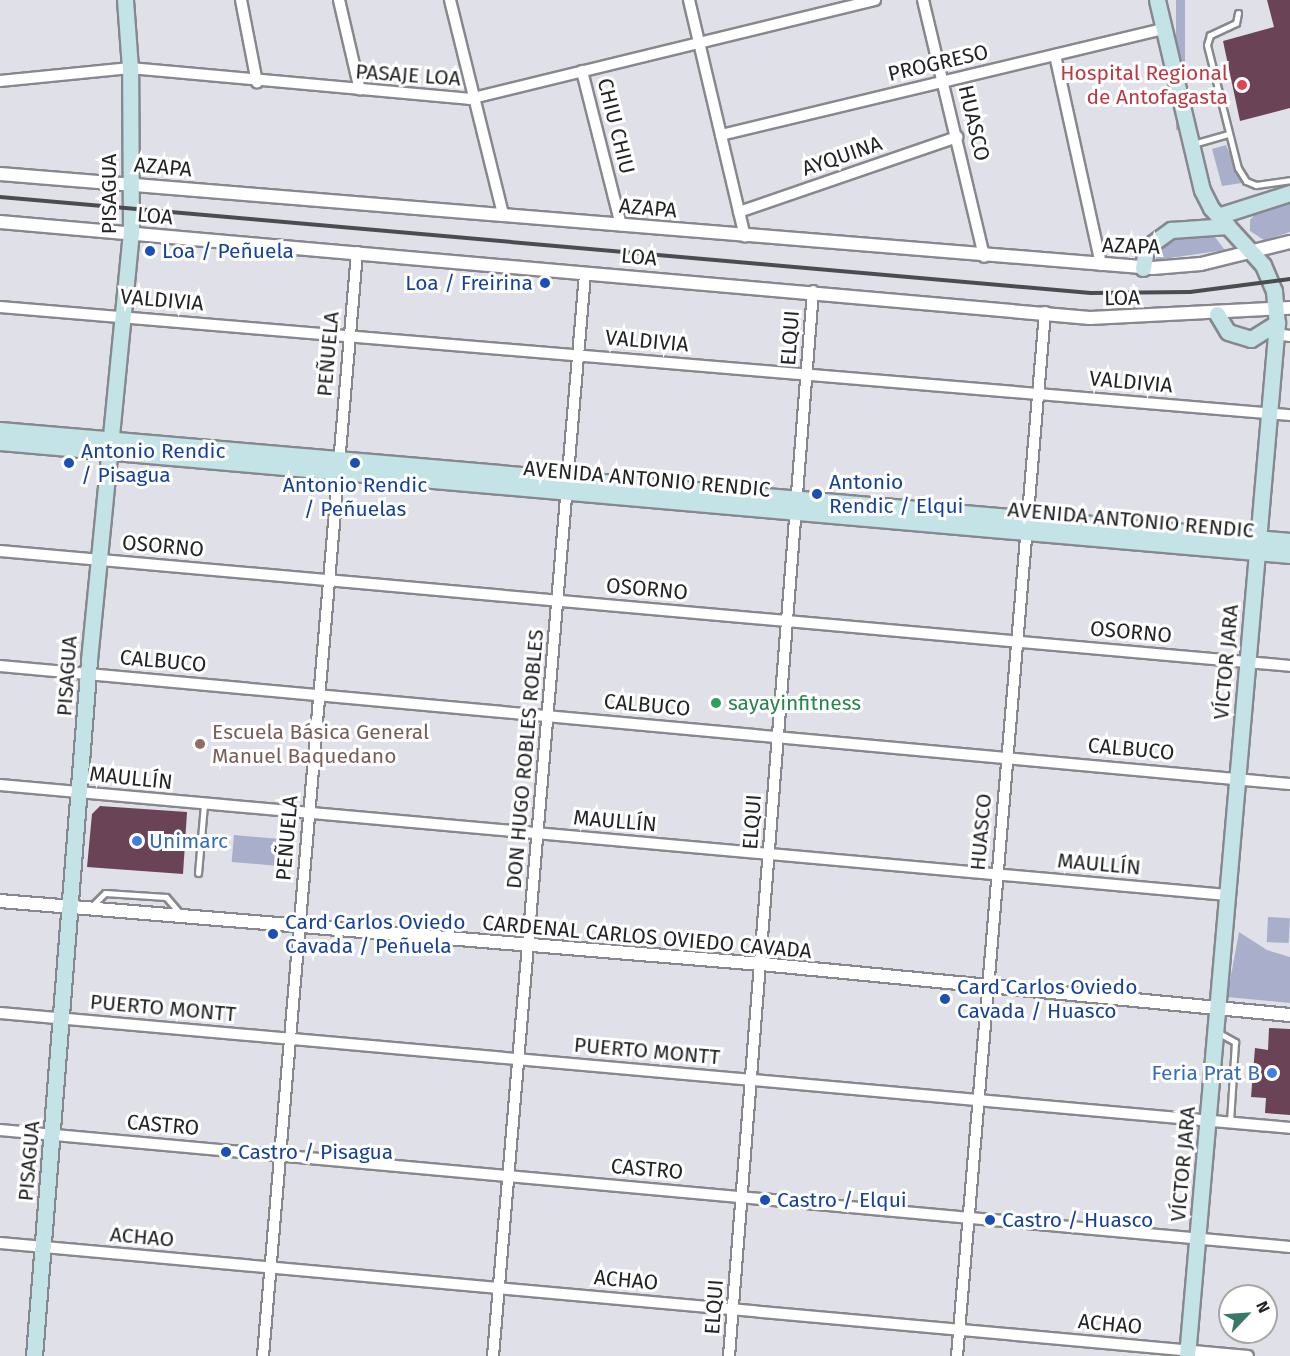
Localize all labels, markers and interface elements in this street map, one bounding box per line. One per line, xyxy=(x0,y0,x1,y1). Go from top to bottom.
street label: PROGRESO xyxy=(885,39,991,87)
street label: PASAJE LOA xyxy=(355,59,461,91)
place label: Hospital Regional de Antofagasta xyxy=(1060,60,1228,110)
street label: CHIU CHIU xyxy=(592,75,640,177)
marker: Hospital Regional de Antofagasta xyxy=(1233,76,1251,94)
street label: HUASCO xyxy=(953,82,995,164)
street label: AYQUINA xyxy=(799,131,885,181)
street label: AZAPA xyxy=(133,152,193,182)
street label: PISAGUA xyxy=(96,154,122,234)
street label: AZAPA xyxy=(618,193,678,223)
street label: LOA xyxy=(136,202,174,230)
street label: AZAPA xyxy=(1102,232,1160,260)
place label: Loa / Peñuela xyxy=(162,238,294,264)
street label: LOA xyxy=(620,243,658,271)
marker: Loa / Peñuela xyxy=(143,244,157,258)
place label: Loa / Freirina xyxy=(405,270,533,296)
marker: Loa / Freirina xyxy=(538,276,552,290)
street label: VALDIVIA xyxy=(119,284,205,316)
street label: LOA xyxy=(1104,285,1140,311)
street label: PEÑUELA xyxy=(312,310,344,398)
street label: ELQUI xyxy=(775,310,805,366)
street label: VALDIVIA xyxy=(604,325,690,357)
street label: VALDIVIA xyxy=(1088,366,1174,398)
place label: Antonio Rendic / Pisagua xyxy=(81,438,226,488)
marker: Antonio Rendic / Pisagua xyxy=(62,456,76,470)
marker: Antonio Rendic / Peñuelas xyxy=(348,456,362,470)
street label: AVENIDA ANTONIO RENDIC xyxy=(523,456,771,502)
place label: Antonio Rendic / Elqui xyxy=(829,469,964,519)
place label: Antonio Rendic / Peñuelas xyxy=(283,472,427,522)
marker: Antonio Rendic / Elqui xyxy=(810,487,824,501)
street label: AVENIDA ANTONIO RENDIC xyxy=(1007,497,1255,543)
street label: OSORNO xyxy=(121,530,205,562)
street label: OSORNO xyxy=(605,573,689,605)
street label: VÍCTOR JARA xyxy=(1208,603,1244,721)
street label: OSORNO xyxy=(1089,616,1173,648)
street label: DON HUGO ROBLES ROBLES xyxy=(501,628,549,890)
street label: PISAGUA xyxy=(52,635,82,717)
street label: CALBUCO xyxy=(119,645,207,677)
street label: CALBUCO xyxy=(603,689,691,721)
place label: sayayinfitness xyxy=(728,690,861,716)
marker: sayayinfitness xyxy=(709,696,723,710)
place label: Escuela Básica General Manuel Baquedano xyxy=(212,719,429,769)
street label: CALBUCO xyxy=(1087,733,1175,765)
marker: Escuela Básica General Manuel Baquedano xyxy=(193,737,207,751)
street label: MAULLÍN xyxy=(88,761,174,795)
street label: HUASCO xyxy=(965,792,997,872)
street label: PEÑUELA xyxy=(271,794,303,882)
street label: ELQUI xyxy=(737,794,767,850)
street label: MAULLÍN xyxy=(572,805,658,837)
place label: Unimarc xyxy=(149,828,228,854)
marker: Unimarc xyxy=(130,834,144,848)
street label: MAULLÍN xyxy=(1056,848,1142,880)
place label: Card Carlos Oviedo Cavada / Peñuela xyxy=(285,909,465,959)
street label: CARDENAL CARLOS OVIEDO CAVADA xyxy=(481,910,813,964)
marker: Card Carlos Oviedo Cavada / Peñuela xyxy=(266,927,280,941)
place label: Card Carlos Oviedo Cavada / Huasco xyxy=(957,974,1137,1024)
street label: PUERTO MONTT xyxy=(89,989,237,1027)
marker: Card Carlos Oviedo Cavada / Huasco xyxy=(938,992,952,1006)
street label: PUERTO MONTT xyxy=(573,1032,721,1070)
place label: Feria Prat B xyxy=(1151,1060,1260,1086)
marker: Feria Prat B xyxy=(1265,1066,1279,1080)
street label: VÍCTOR JARA xyxy=(1165,1105,1201,1223)
street label: CASTRO xyxy=(126,1109,200,1141)
street label: PISAGUA xyxy=(13,1120,45,1202)
place label: Castro / Pisagua xyxy=(238,1139,393,1165)
marker: Castro / Pisagua xyxy=(219,1145,233,1159)
street label: CASTRO xyxy=(610,1153,684,1185)
place label: Castro / Elqui xyxy=(777,1187,907,1213)
marker: Castro / Elqui xyxy=(758,1193,772,1207)
place label: Castro / Huasco xyxy=(1002,1207,1153,1233)
marker: Castro / Huasco xyxy=(983,1213,997,1227)
street label: ACHAO xyxy=(109,1222,175,1252)
street label: ACHAO xyxy=(593,1265,659,1295)
street label: ELQUI xyxy=(699,1279,729,1335)
north arrow xyxy=(1218,1284,1278,1344)
text: N xyxy=(1252,1298,1274,1316)
street label: ACHAO xyxy=(1077,1309,1143,1339)

